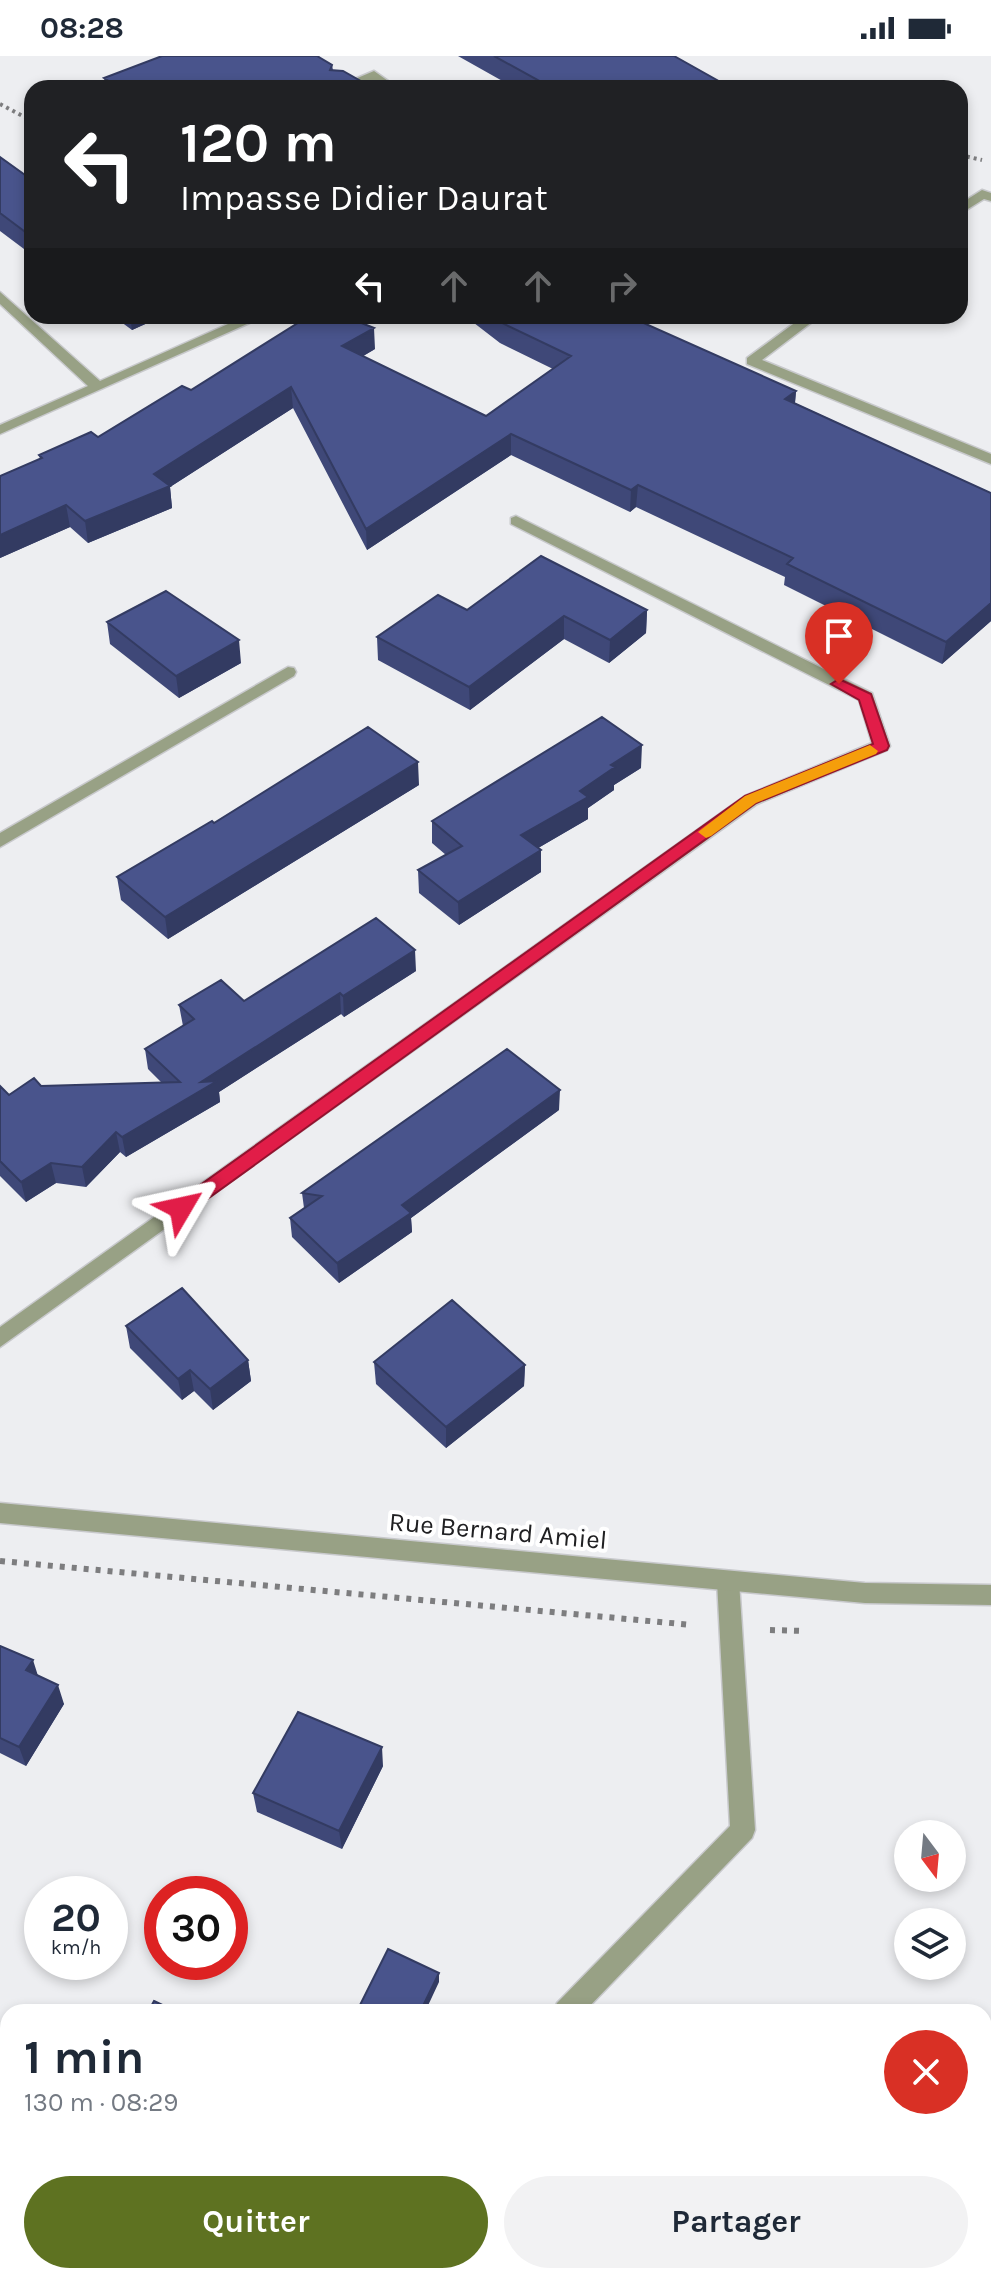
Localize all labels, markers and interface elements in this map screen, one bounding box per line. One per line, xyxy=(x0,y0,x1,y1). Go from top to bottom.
text: 08:28 xyxy=(40,10,124,46)
text: 120 m xyxy=(180,110,337,175)
icon: left xyxy=(48,112,152,216)
text: Impasse Didier Daurat xyxy=(180,177,548,219)
icon: left xyxy=(348,264,392,308)
icon: ahead xyxy=(432,264,476,308)
icon: ahead xyxy=(516,264,560,308)
icon: right xyxy=(600,264,644,308)
pin xyxy=(805,602,873,684)
icon: arrive xyxy=(817,614,861,658)
position arrow xyxy=(139,1166,223,1250)
street label: Rue Bernard Amiel xyxy=(388,1506,608,1556)
north arrow xyxy=(894,1820,966,1892)
map controls xyxy=(894,1820,966,1980)
speed limit sign: 30 xyxy=(144,1876,248,1980)
text: 20 xyxy=(51,1894,101,1941)
button: layers xyxy=(894,1908,966,1980)
text: km/h xyxy=(51,1936,101,1959)
text: 1 min xyxy=(24,2029,144,2085)
button: close xyxy=(884,2030,968,2114)
text: 130 m · 08:29 xyxy=(24,2087,178,2118)
button: Quitter xyxy=(24,2176,488,2268)
button: Partager xyxy=(504,2176,968,2268)

